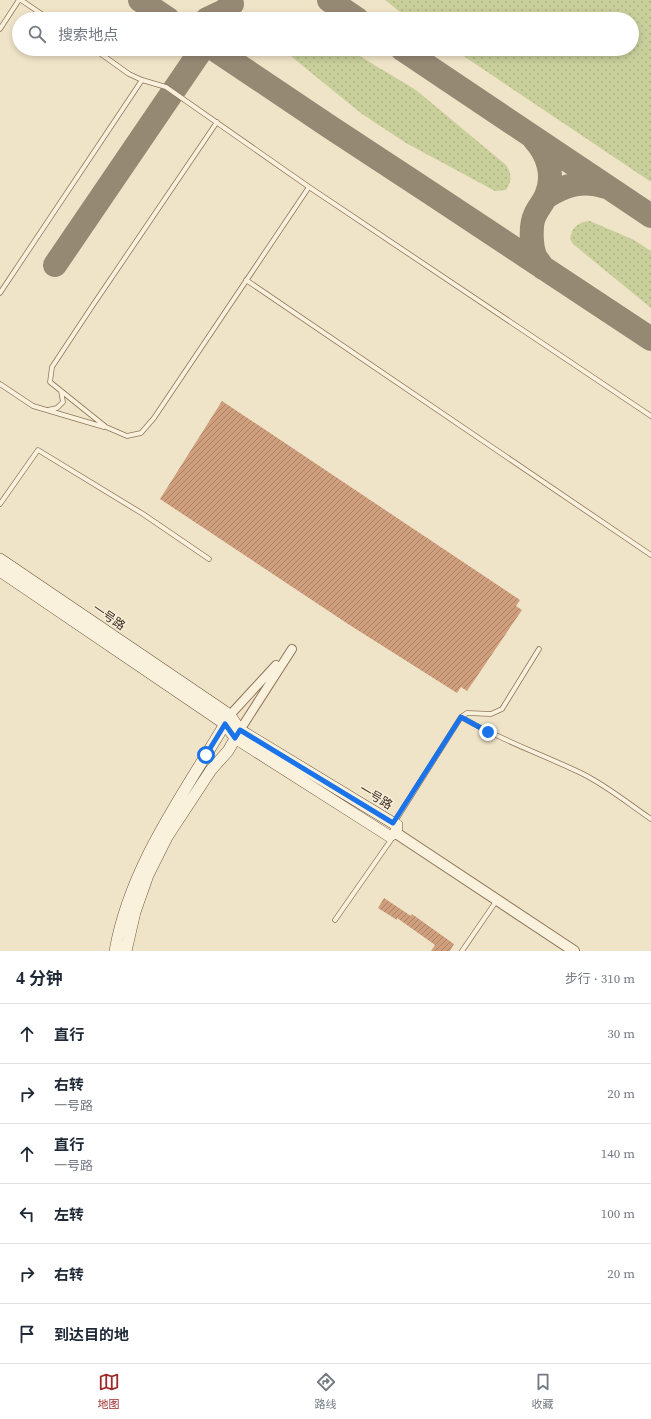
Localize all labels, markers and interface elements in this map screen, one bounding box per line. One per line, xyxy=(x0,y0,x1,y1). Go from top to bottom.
search box xyxy=(12,12,639,56)
icon: search xyxy=(26,23,48,45)
text: 搜索地点 xyxy=(58,24,118,45)
street label: 一号路 xyxy=(90,600,128,634)
route end xyxy=(479,723,497,741)
route start xyxy=(197,746,215,764)
street label: 一号路 xyxy=(356,781,396,813)
text: 4 分钟 xyxy=(16,966,63,990)
text: 步行 · 310 m xyxy=(565,970,635,987)
icon: ahead xyxy=(16,1023,38,1045)
text: 直行 xyxy=(54,1024,84,1045)
text: 30 m xyxy=(607,1025,635,1042)
text: 右转 xyxy=(54,1074,84,1095)
icon: right xyxy=(16,1083,38,1105)
text: 20 m xyxy=(607,1085,635,1102)
text: 一号路 xyxy=(54,1097,93,1114)
text: 直行 xyxy=(54,1134,84,1155)
icon: ahead xyxy=(16,1143,38,1165)
text: 140 m xyxy=(601,1145,635,1162)
text: 一号路 xyxy=(54,1157,93,1174)
icon: left xyxy=(16,1203,38,1225)
text: 左转 xyxy=(54,1204,84,1225)
text: 100 m xyxy=(601,1205,635,1222)
icon: right xyxy=(16,1263,38,1285)
text: 右转 xyxy=(54,1264,84,1285)
text: 20 m xyxy=(607,1265,635,1282)
icon: arrive xyxy=(16,1323,38,1345)
text: 到达目的地 xyxy=(54,1324,129,1345)
tab: 地图 xyxy=(98,1371,120,1412)
tab: 路线 xyxy=(315,1371,337,1412)
tab: 收藏 xyxy=(532,1371,554,1412)

